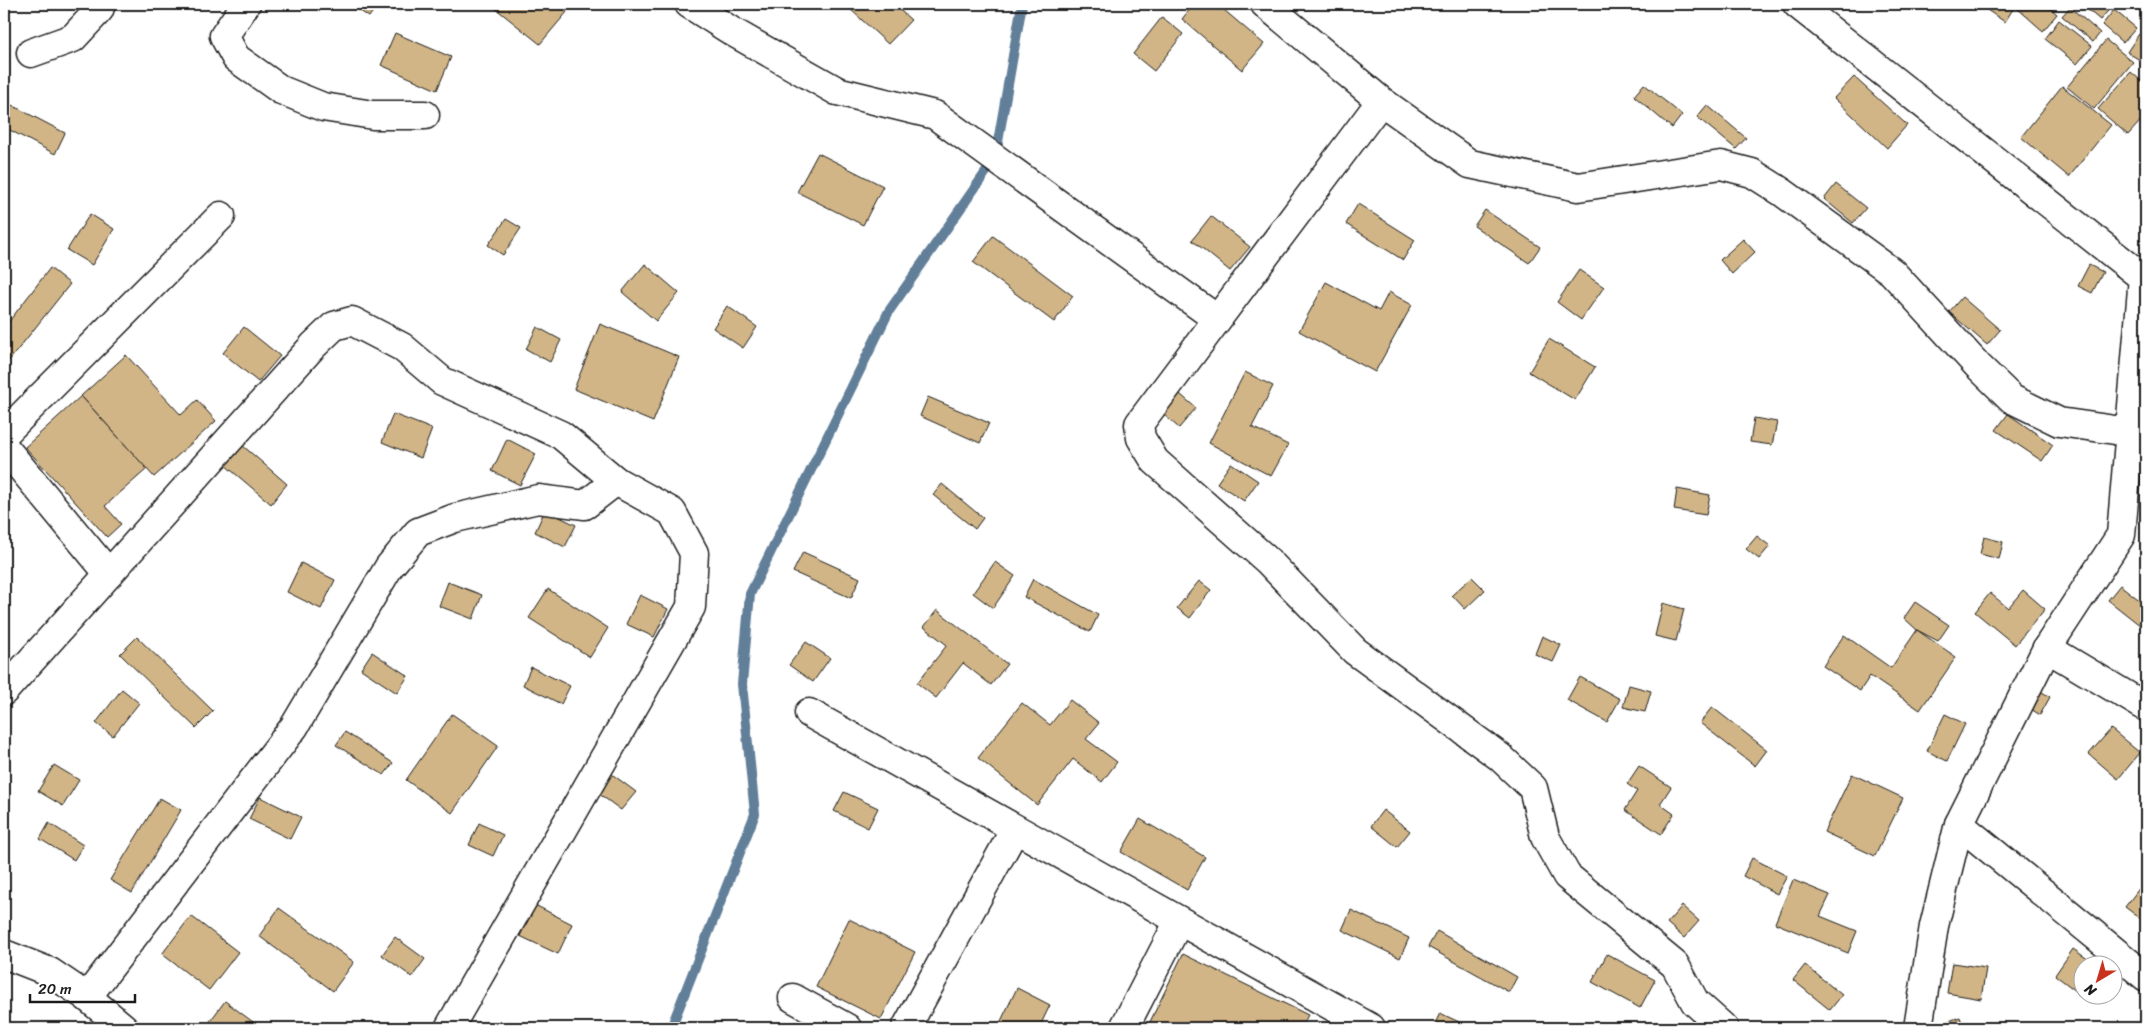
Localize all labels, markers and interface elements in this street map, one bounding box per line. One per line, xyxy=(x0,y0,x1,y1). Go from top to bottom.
north arrow xyxy=(2072,954,2122,1004)
scale bar xyxy=(30,972,135,1004)
text: 20 m xyxy=(38,976,72,1002)
text: N xyxy=(2079,977,2103,1003)

